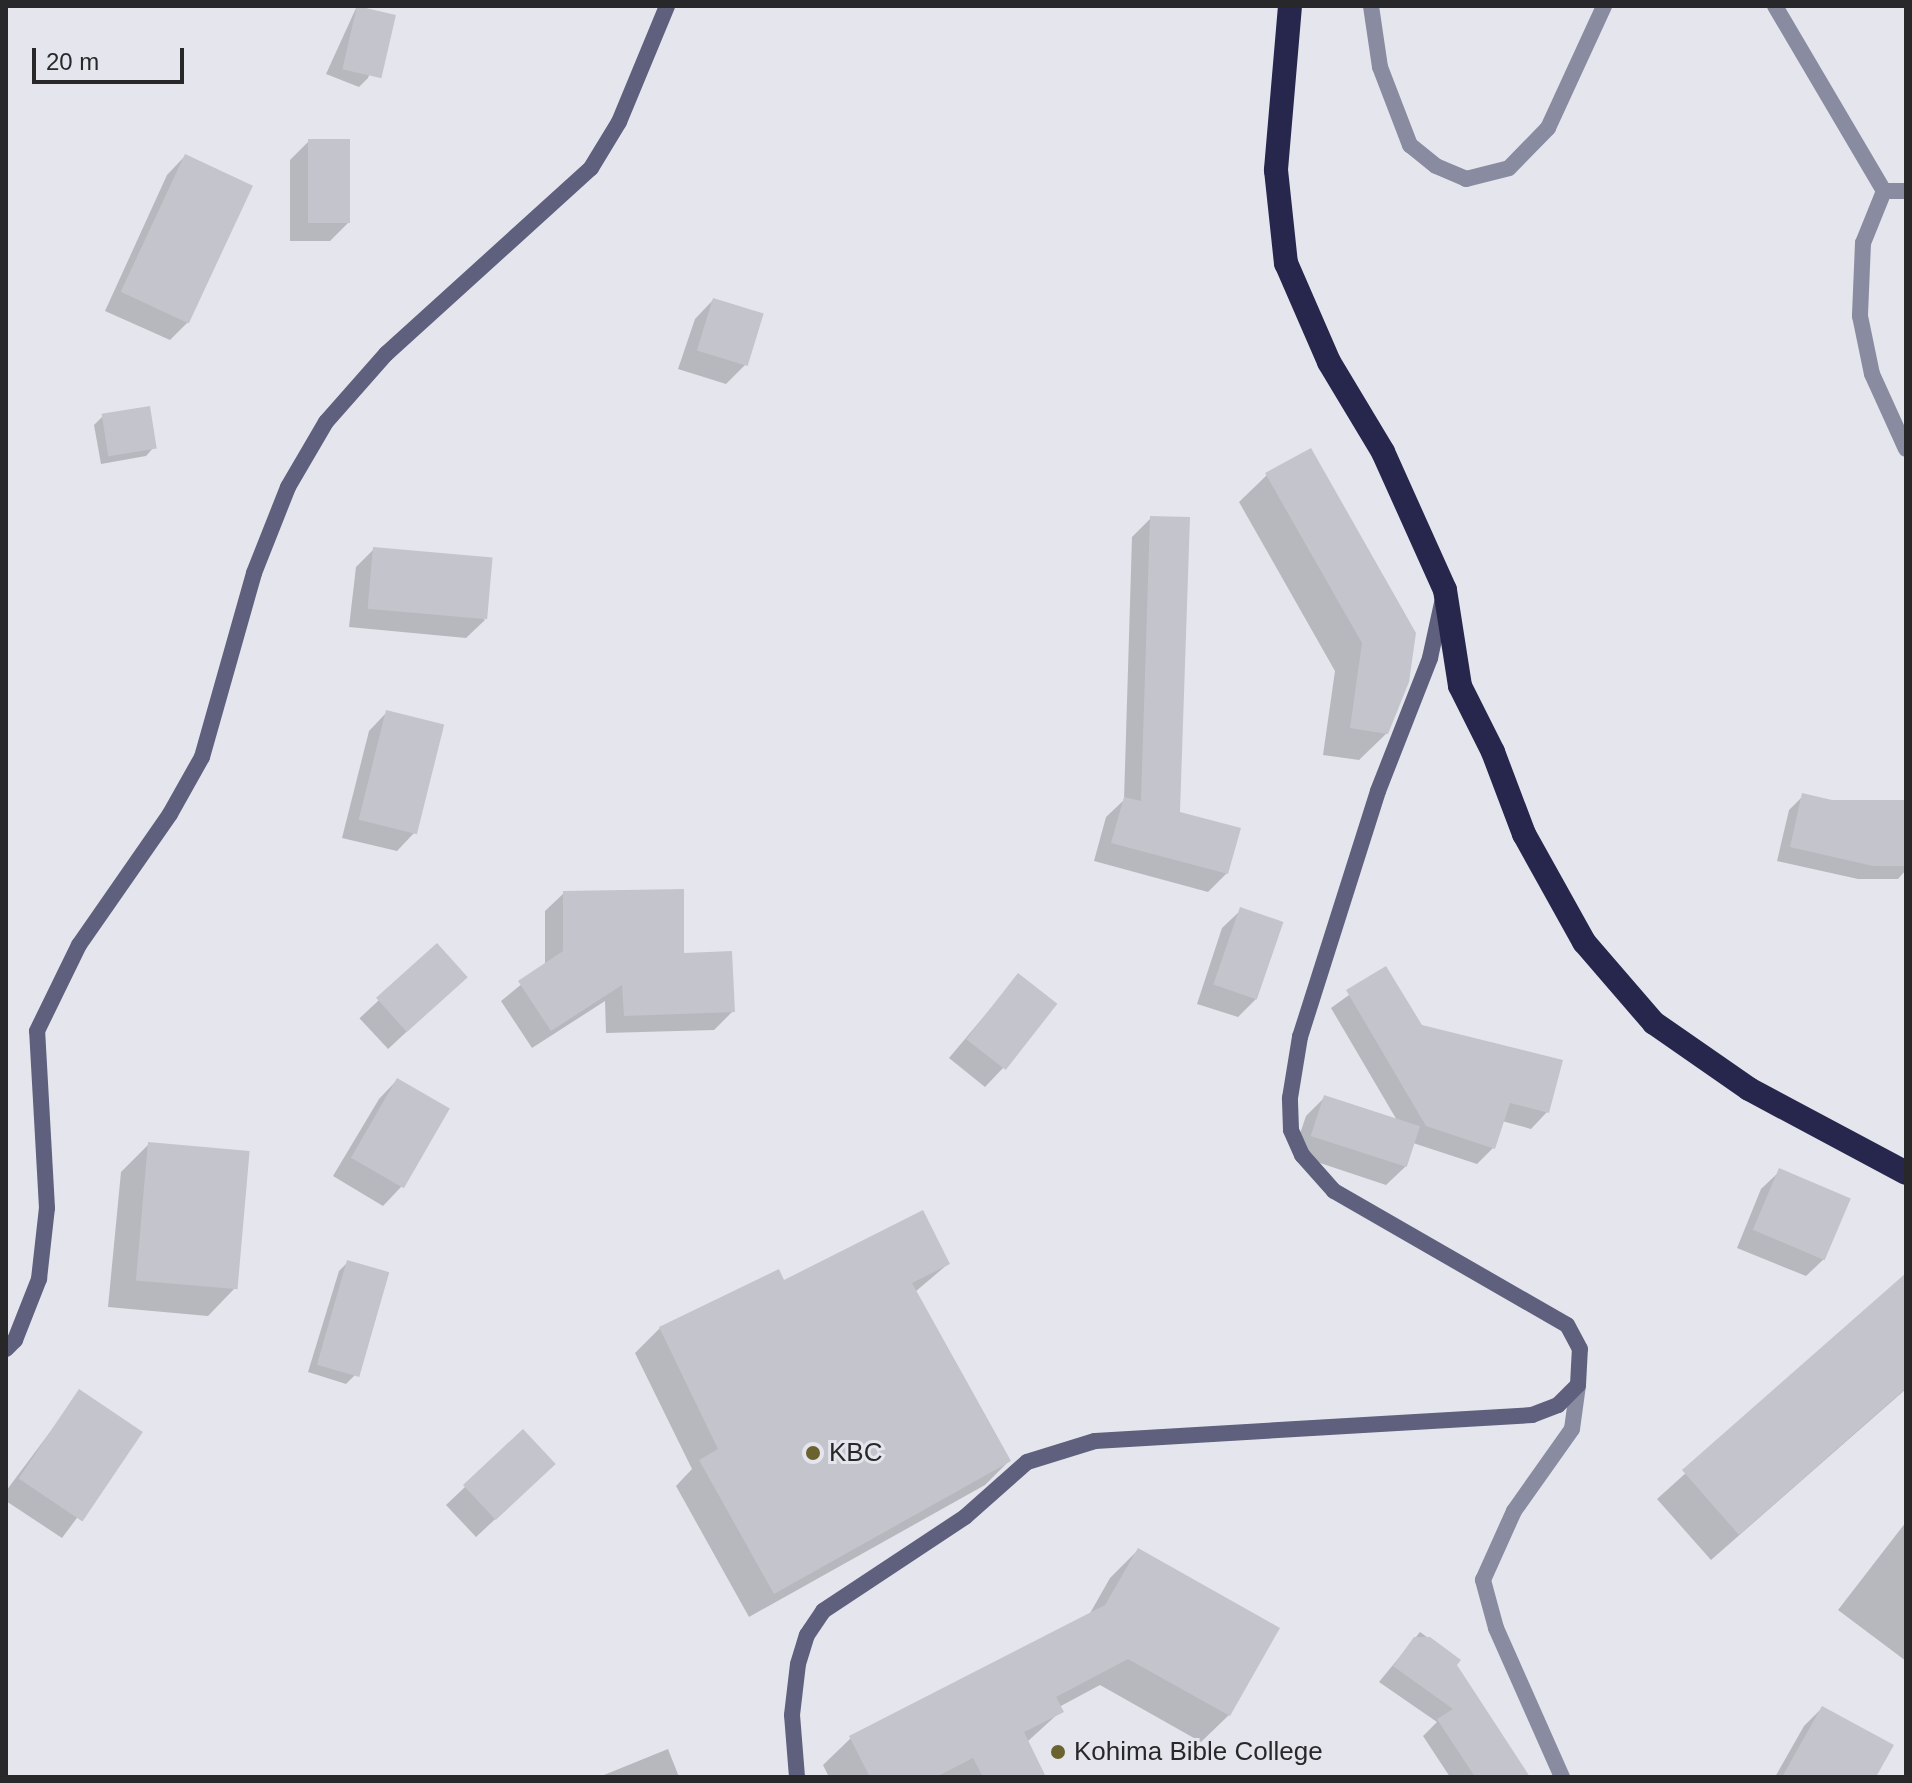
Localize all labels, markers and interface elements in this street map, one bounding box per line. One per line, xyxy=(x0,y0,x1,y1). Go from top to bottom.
scale bar xyxy=(36,32,188,82)
text: 20 m xyxy=(46,48,99,75)
place label: KBC xyxy=(829,1437,882,1469)
marker: KBC xyxy=(804,1444,822,1462)
place label: Kohima Bible College xyxy=(1074,1736,1323,1768)
marker: Kohima Bible College xyxy=(1049,1743,1067,1761)

